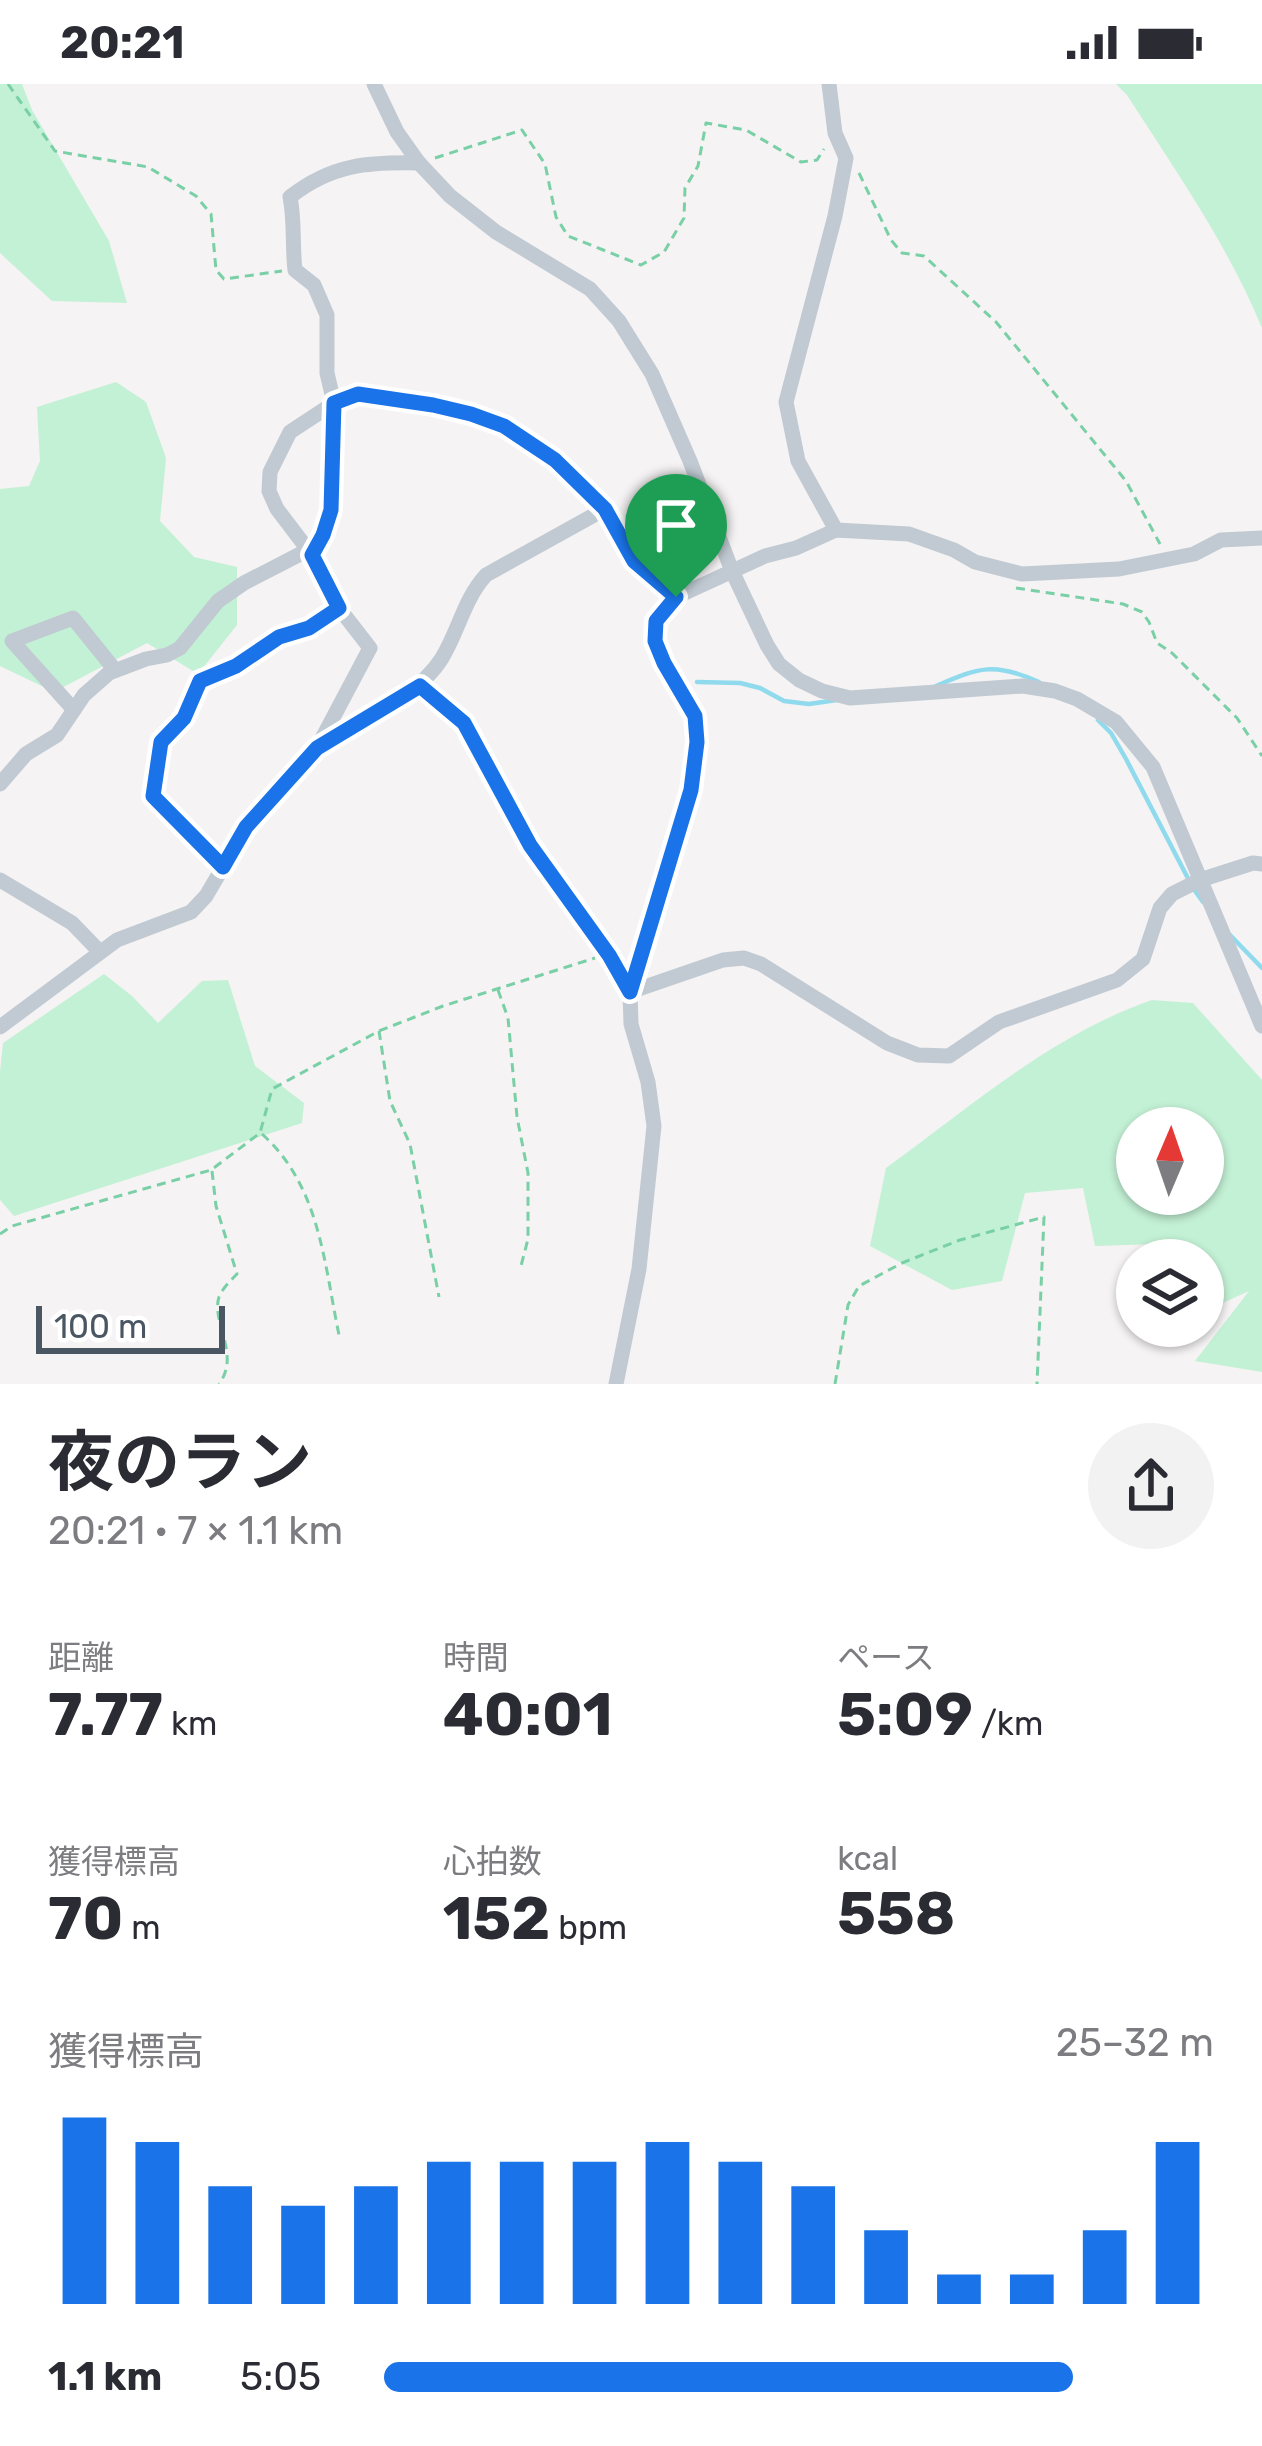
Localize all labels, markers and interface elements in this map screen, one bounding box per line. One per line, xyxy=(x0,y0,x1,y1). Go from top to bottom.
text: 20:21 xyxy=(60,16,185,69)
pin xyxy=(625,474,727,597)
icon: arrive xyxy=(643,492,709,558)
north arrow xyxy=(1116,1107,1224,1215)
map controls xyxy=(1116,1107,1224,1347)
button: layers xyxy=(1116,1239,1224,1347)
scale bar xyxy=(36,1300,225,1353)
text: 100 m xyxy=(54,1307,147,1346)
text: 夜のラン xyxy=(48,1423,312,1502)
button: share xyxy=(1088,1423,1214,1549)
text: 20:21 · 7 × 1.1 km xyxy=(48,1508,343,1554)
text: 距離 xyxy=(48,1638,114,1677)
text: 時間 xyxy=(443,1638,509,1677)
text: ペース xyxy=(837,1638,935,1677)
text: 7.77 xyxy=(48,1679,163,1750)
text: 40:01 xyxy=(443,1679,613,1750)
text: 5:09 xyxy=(837,1679,973,1750)
text: km xyxy=(163,1704,217,1743)
text: /km xyxy=(973,1704,1043,1743)
text: kcal xyxy=(837,1839,898,1878)
text: 獲得標高 xyxy=(48,1842,180,1881)
text: 心拍数 xyxy=(443,1842,542,1881)
text: 558 xyxy=(837,1878,955,1949)
text: 70 xyxy=(48,1883,123,1954)
text: 152 xyxy=(443,1883,550,1954)
text: m xyxy=(123,1908,161,1947)
text: bpm xyxy=(550,1908,627,1947)
text: 25–32 m xyxy=(1056,2020,1214,2066)
text: 獲得標高 xyxy=(48,2029,204,2075)
text: 1.1 km xyxy=(48,2354,162,2400)
text: 5:05 xyxy=(240,2354,321,2400)

